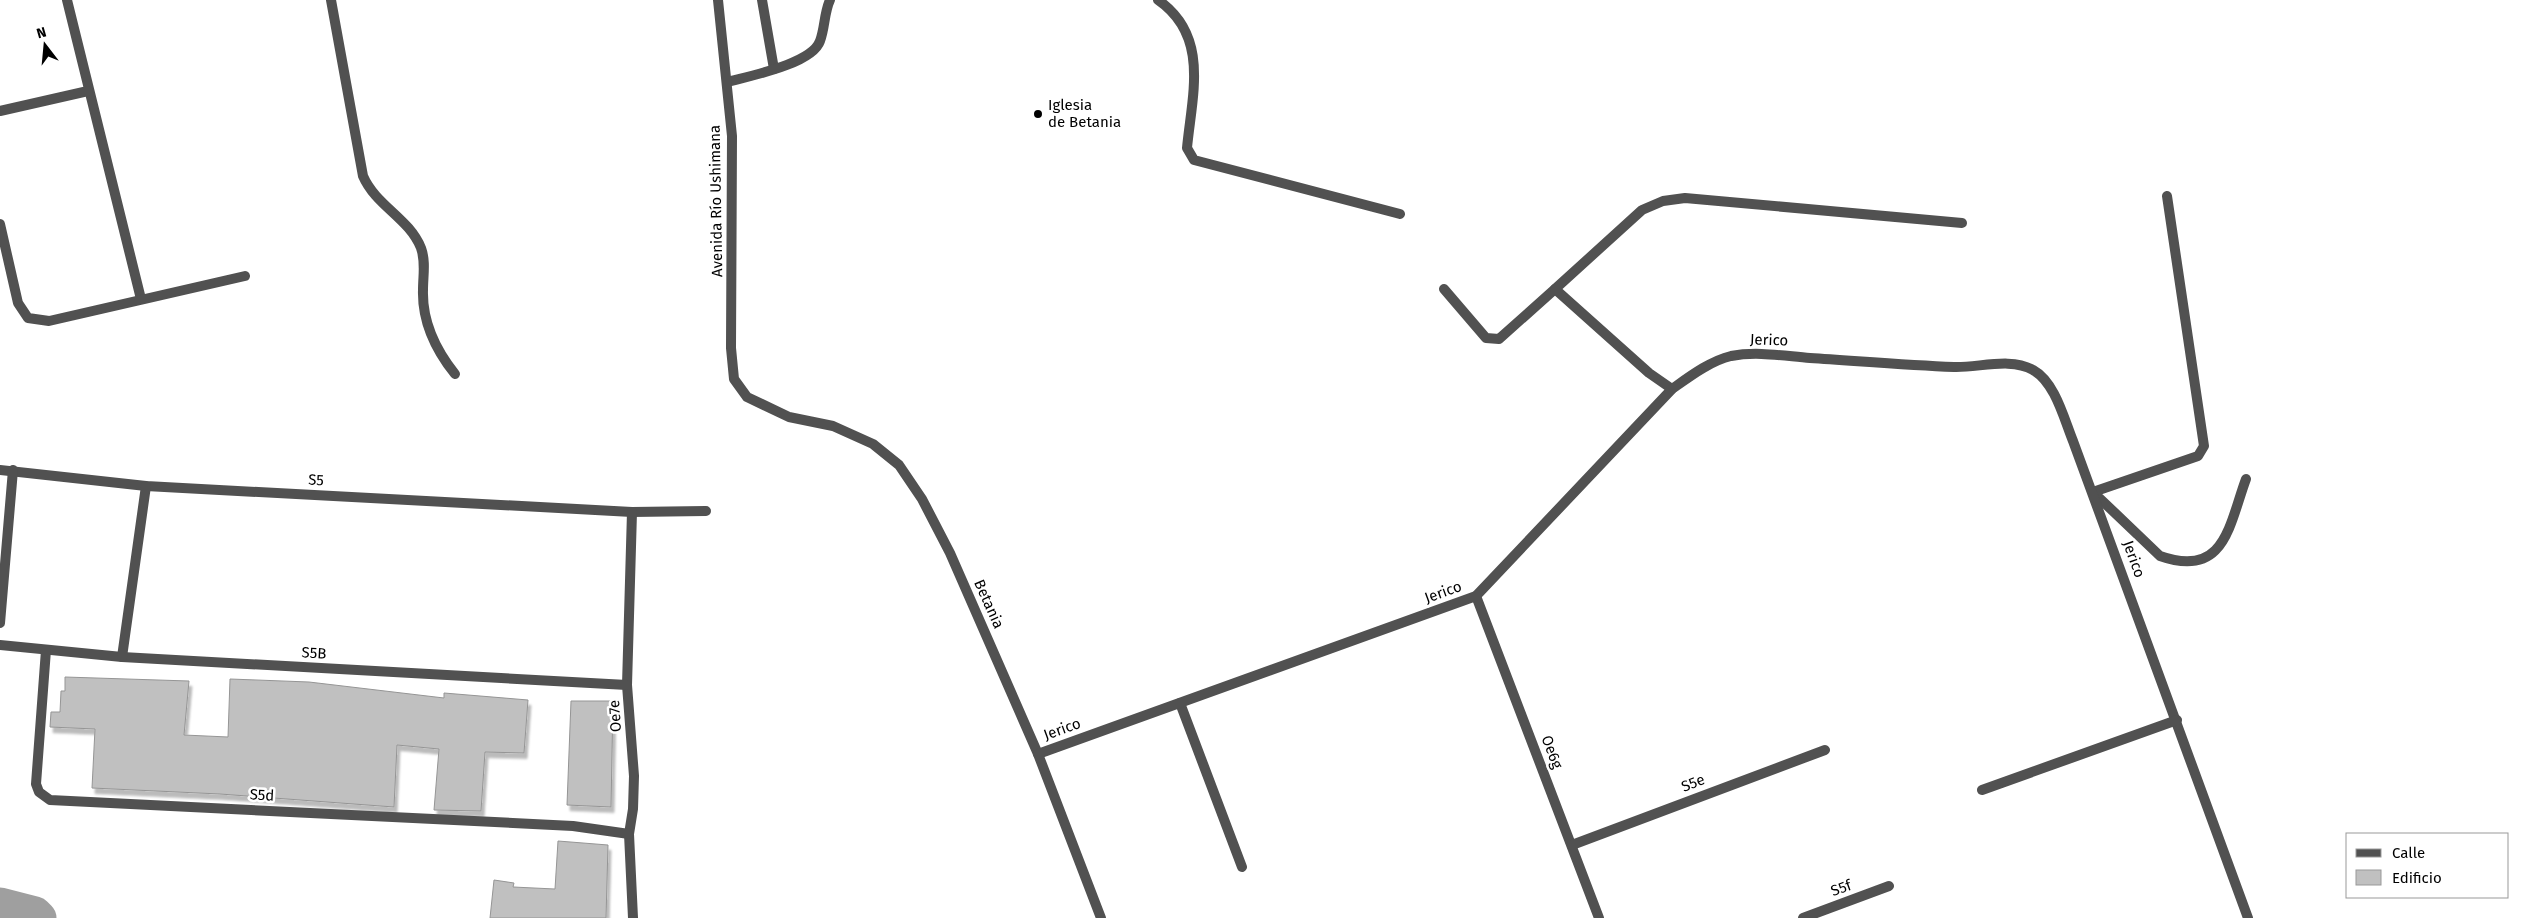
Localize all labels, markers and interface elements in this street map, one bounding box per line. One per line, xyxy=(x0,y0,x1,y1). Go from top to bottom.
north arrow xyxy=(20,20,70,70)
text: N xyxy=(35,24,48,42)
place label: Iglesia de Betania xyxy=(1048,96,1121,131)
marker: Iglesia de Betania xyxy=(1032,108,1044,120)
street label: Avenida Río Ushimana xyxy=(706,125,726,277)
street label: Jerico xyxy=(1749,330,1789,350)
street label: S5 xyxy=(308,471,324,489)
street label: Jerico xyxy=(2119,538,2149,580)
street label: Betania xyxy=(970,577,1008,631)
street label: Jerico xyxy=(1422,577,1464,607)
street label: S5B xyxy=(301,643,327,663)
street label: Oe7e xyxy=(605,699,625,733)
street label: Jerico xyxy=(1041,714,1083,744)
street label: Oe6g xyxy=(1537,733,1567,771)
street label: S5e xyxy=(1679,770,1707,796)
street label: S5d xyxy=(249,785,275,805)
legend xyxy=(2346,833,2509,898)
text: Calle xyxy=(2392,844,2425,862)
text: Edificio xyxy=(2392,869,2442,887)
street label: S5f xyxy=(1828,876,1855,900)

